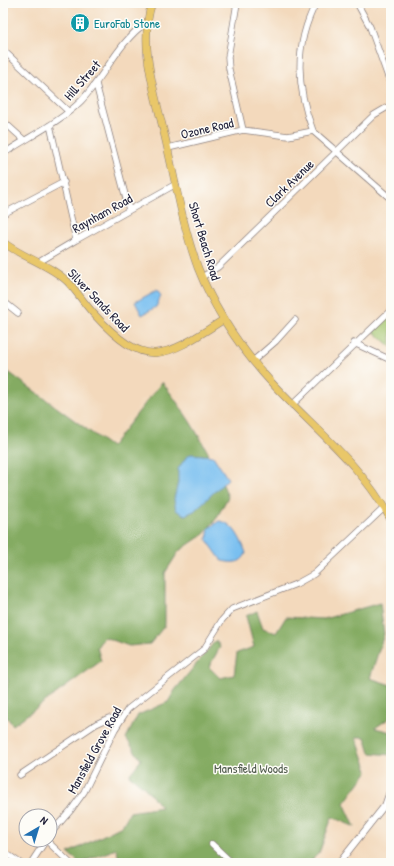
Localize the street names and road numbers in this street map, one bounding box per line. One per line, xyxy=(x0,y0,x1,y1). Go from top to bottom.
street label: Hill Street xyxy=(60,56,105,104)
street label: Ozone Road xyxy=(179,113,235,143)
street label: Clark Avenue xyxy=(260,155,318,211)
street label: Raynham Road xyxy=(69,189,135,237)
street label: Short Beach Road xyxy=(185,200,225,282)
street label: Silver Sands Road xyxy=(64,264,134,336)
street label: Mansfield Grove Road xyxy=(63,703,125,797)

